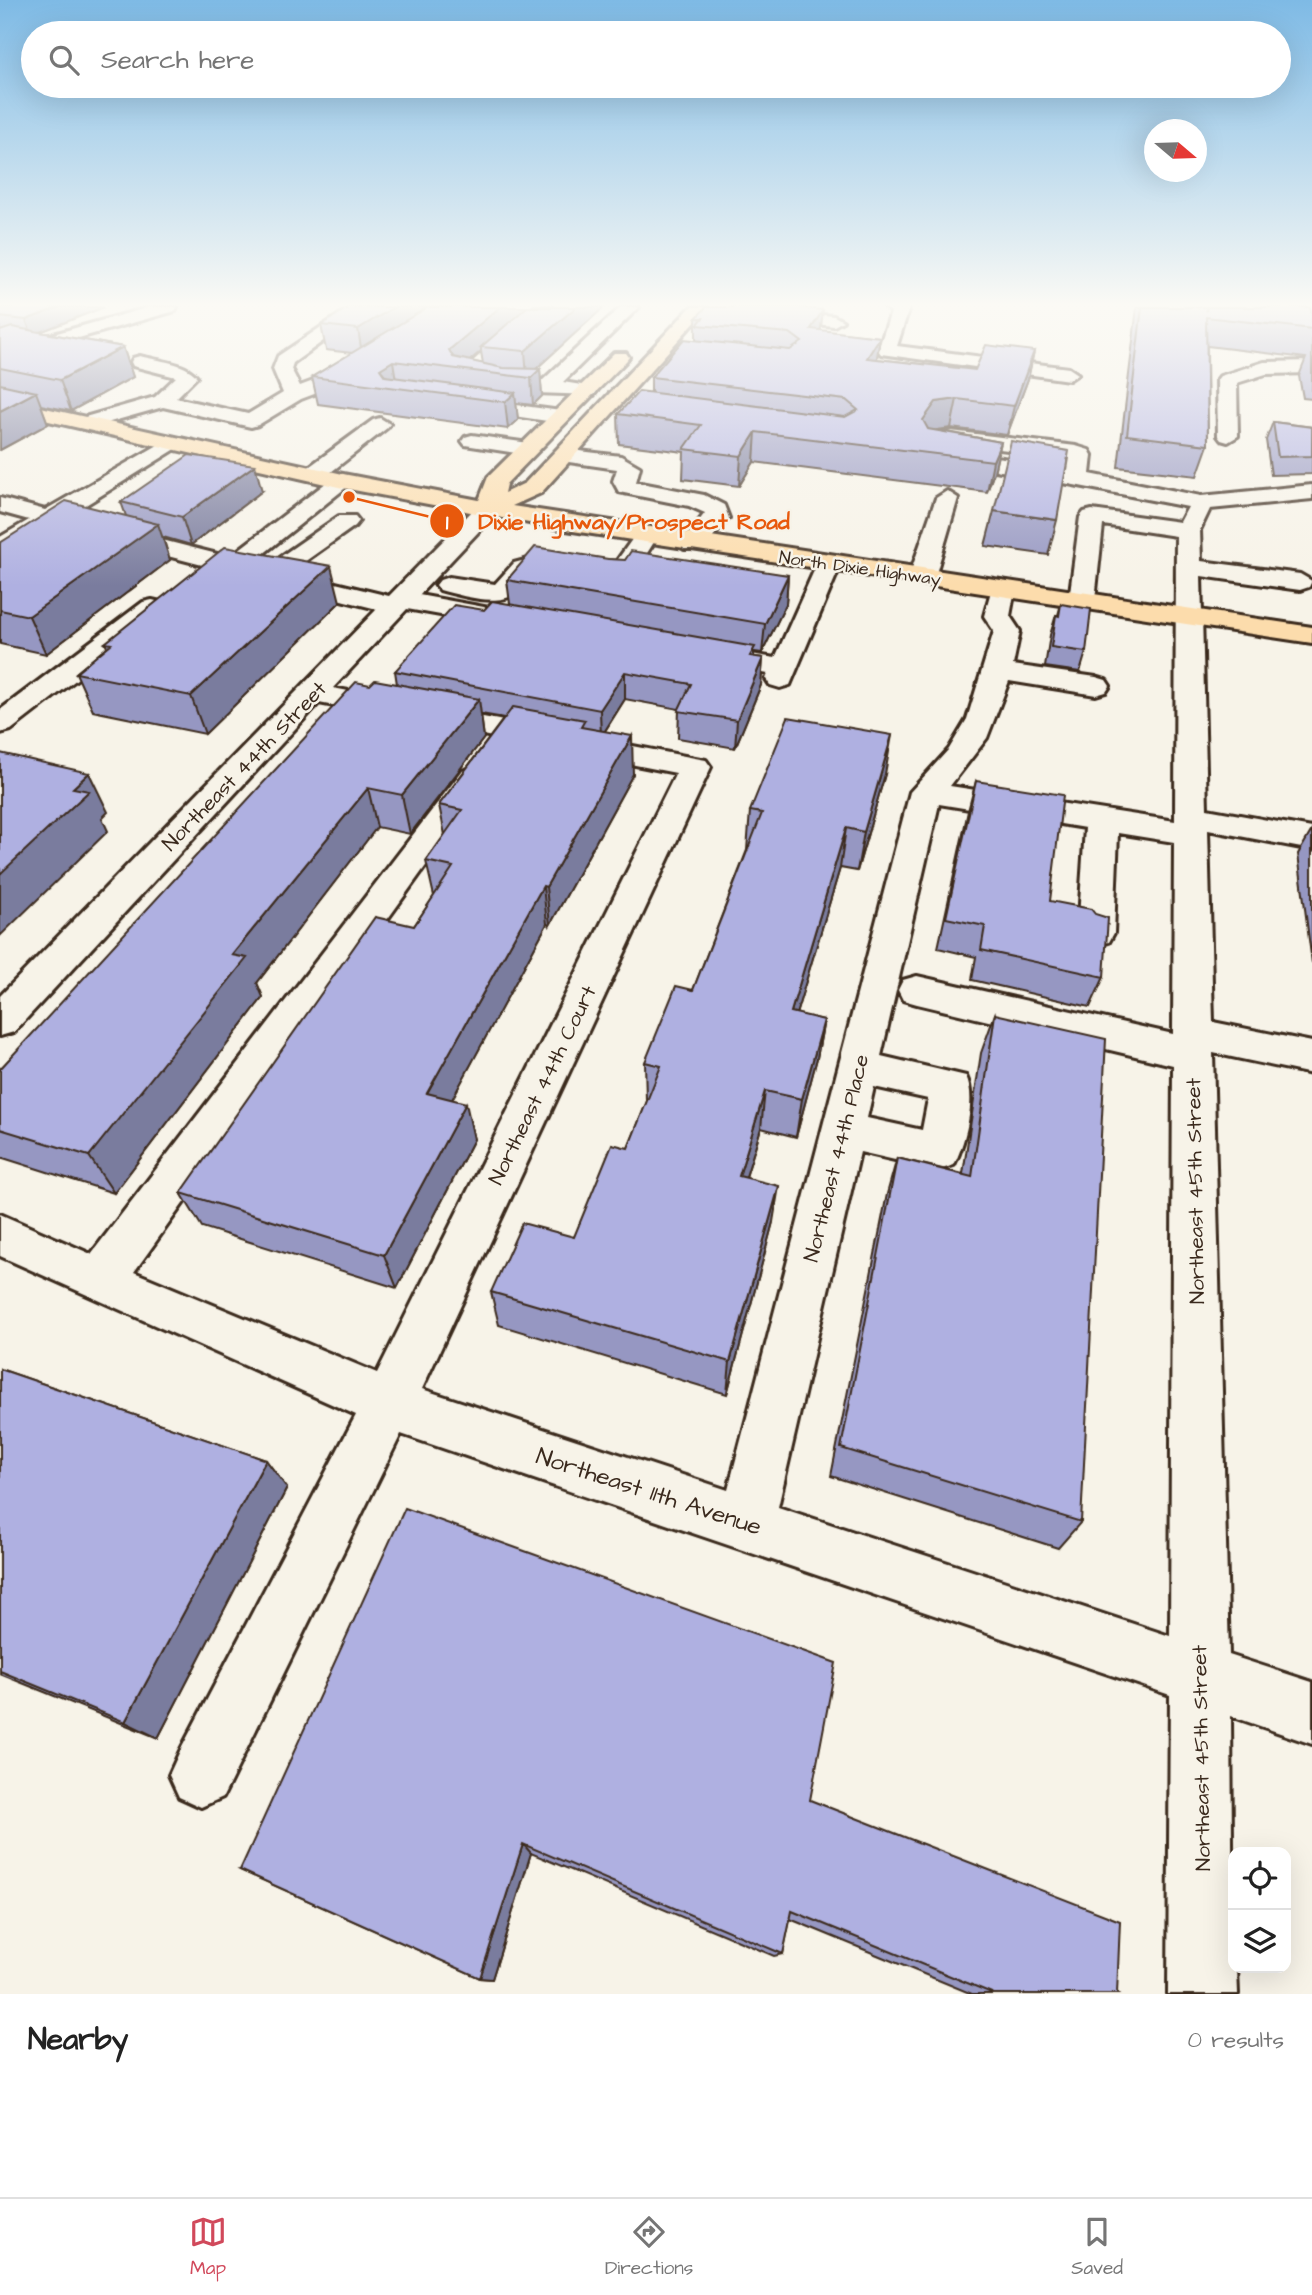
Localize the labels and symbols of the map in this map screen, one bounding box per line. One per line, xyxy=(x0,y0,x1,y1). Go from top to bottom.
north arrow xyxy=(1144,119,1207,182)
callout: Dixie Highway/Prospect Road xyxy=(430,499,804,543)
text: Dixie Highway/Prospect Road xyxy=(478,506,790,540)
text: 1 xyxy=(446,508,449,537)
street label: North Dixie Highway xyxy=(777,545,942,593)
street label: Northeast 44th Street xyxy=(156,675,334,858)
street label: Northeast 44th Court xyxy=(482,980,604,1190)
street label: Northeast 44th Place xyxy=(797,1051,876,1265)
street label: Northeast 45th Street xyxy=(1179,1077,1212,1304)
street label: Northeast 11th Avenue xyxy=(532,1439,766,1544)
street label: Northeast 45th Street xyxy=(1185,1644,1218,1871)

